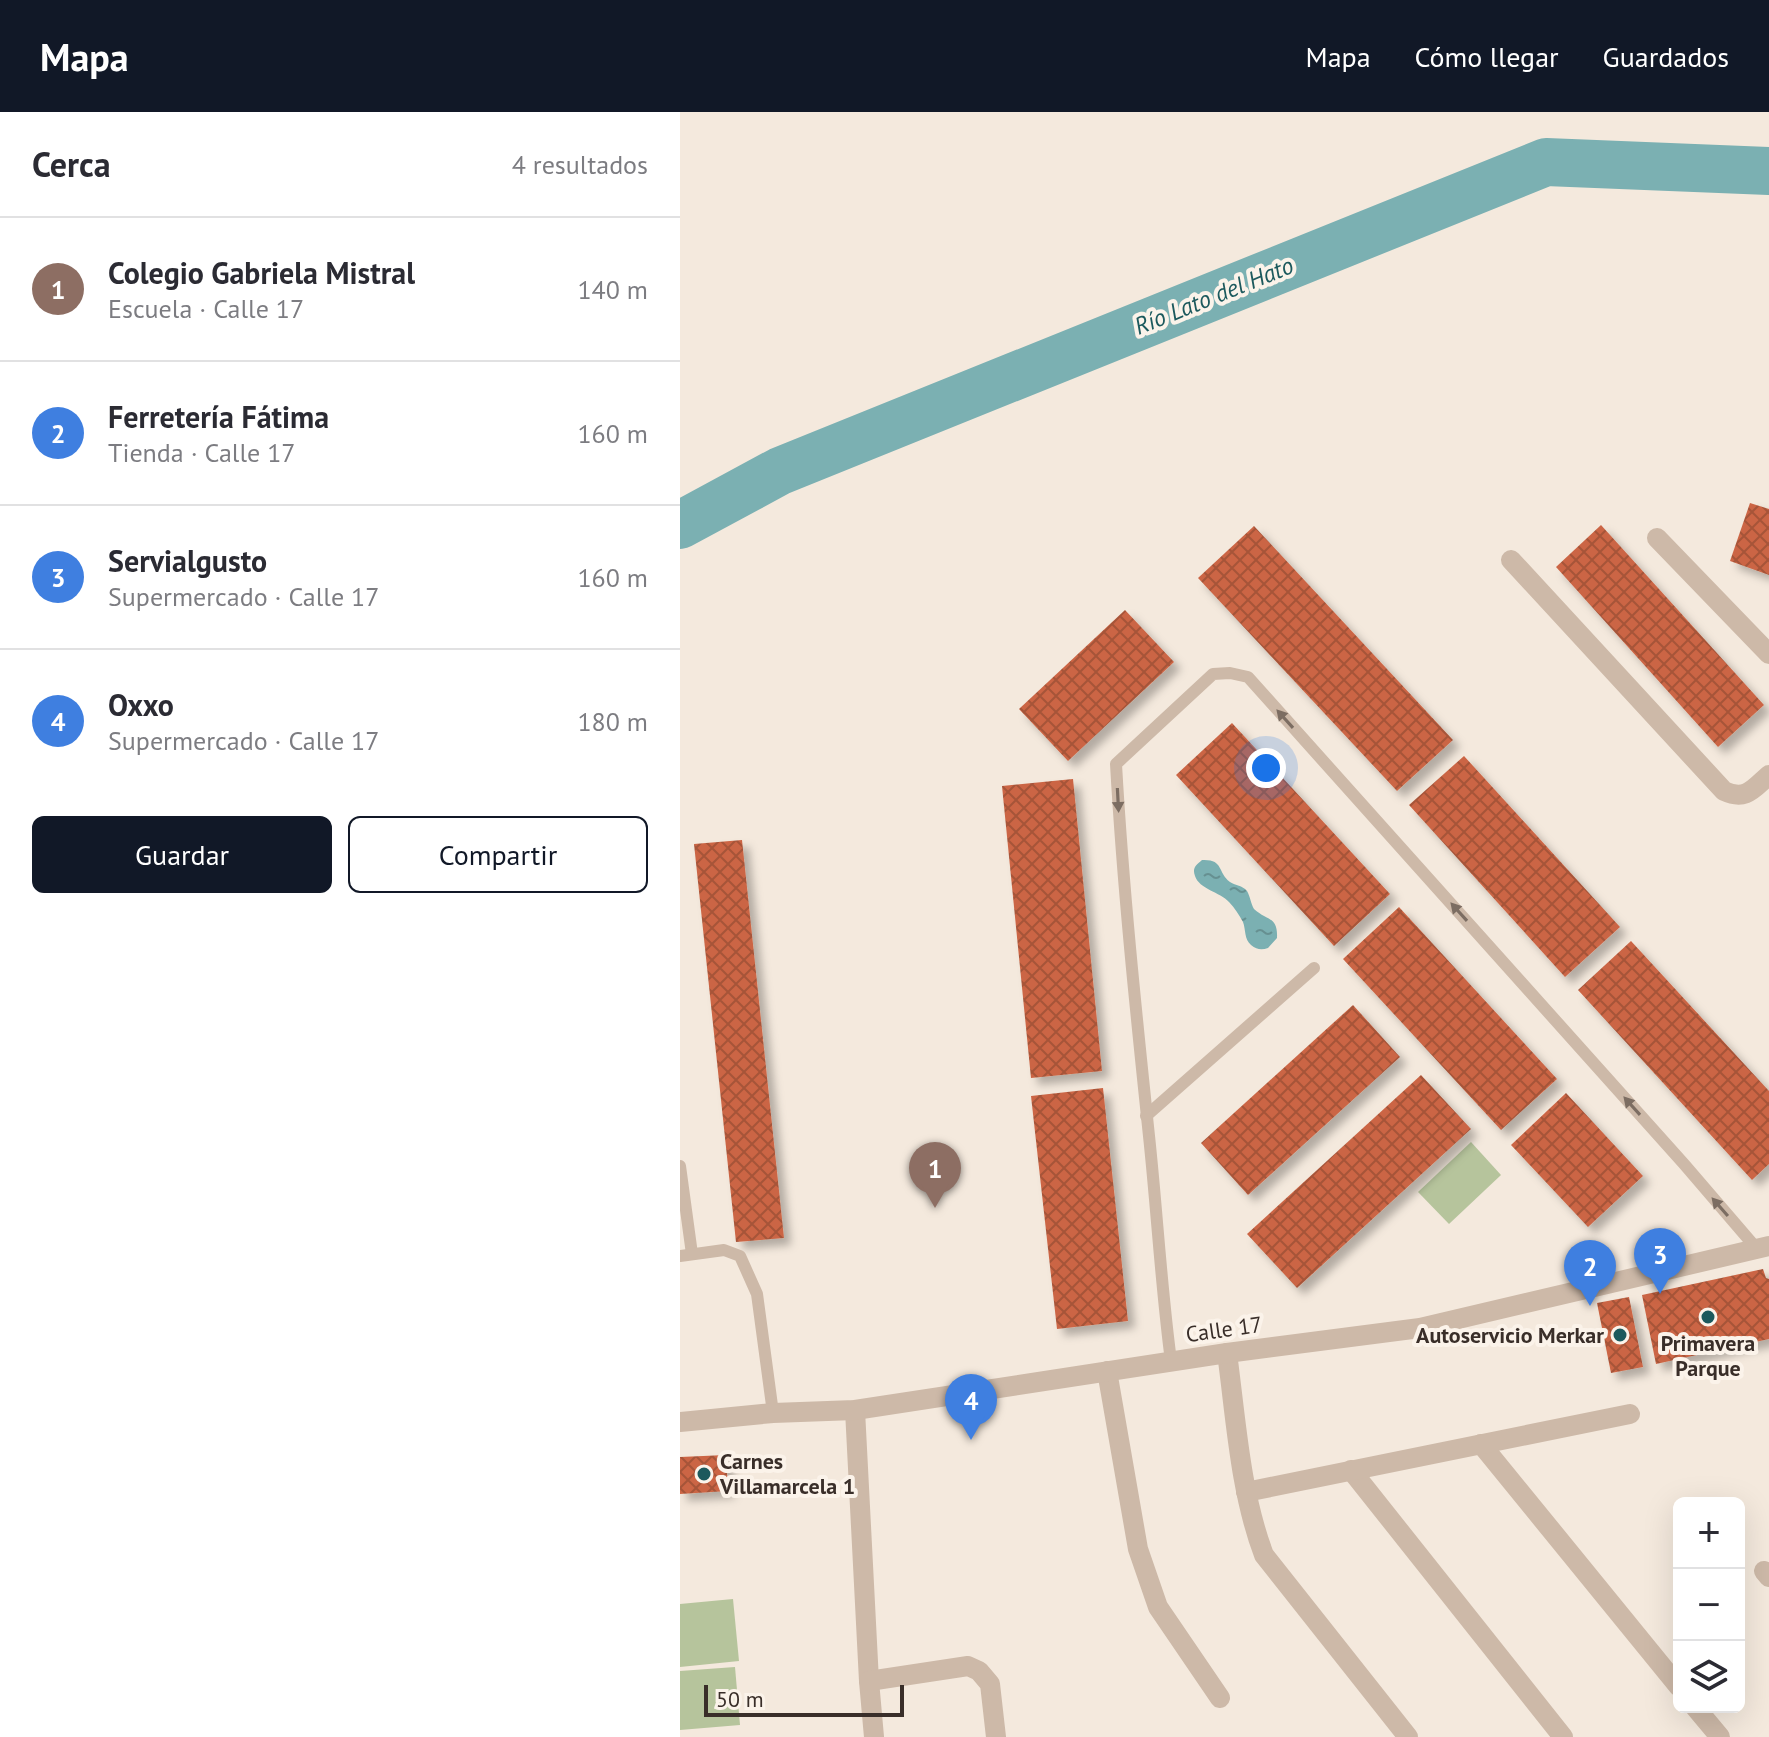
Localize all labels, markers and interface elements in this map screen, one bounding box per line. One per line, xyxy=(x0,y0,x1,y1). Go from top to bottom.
text: Mapa xyxy=(40,32,129,81)
text: Mapa xyxy=(1306,38,1371,75)
text: Cómo llegar xyxy=(1415,38,1559,75)
text: Guardados xyxy=(1603,38,1729,75)
text: Cerca xyxy=(32,142,111,186)
text: 4 resultados xyxy=(512,148,648,181)
water label: Río Lato del Hato xyxy=(1130,249,1298,342)
text: Colegio Gabriela Mistral xyxy=(108,253,415,292)
text: 1 xyxy=(51,273,65,306)
text: 140 m xyxy=(577,273,648,306)
text: Escuela · Calle 17 xyxy=(108,292,304,325)
text: Ferretería Fátima xyxy=(108,397,329,436)
text: 2 xyxy=(51,417,65,450)
text: 160 m xyxy=(577,417,648,450)
text: Tienda · Calle 17 xyxy=(108,436,296,469)
text: Servialgusto xyxy=(108,541,267,580)
text: 3 xyxy=(51,561,65,594)
text: 160 m xyxy=(577,561,648,594)
text: Supermercado · Calle 17 xyxy=(108,580,379,613)
text: Oxxo xyxy=(108,685,174,724)
text: 4 xyxy=(51,705,65,738)
text: 180 m xyxy=(577,705,648,738)
one-way arrow xyxy=(1277,709,1295,728)
text: Supermercado · Calle 17 xyxy=(108,724,379,757)
your location xyxy=(1246,748,1286,788)
one-way arrow xyxy=(1112,788,1125,813)
button: Guardar xyxy=(32,816,332,893)
button: Compartir xyxy=(348,816,648,893)
one-way arrow xyxy=(1450,903,1468,922)
one-way arrow xyxy=(1624,1097,1641,1117)
pin: 1 xyxy=(909,1142,961,1208)
one-way arrow xyxy=(1712,1197,1730,1216)
pin: 3 xyxy=(1634,1228,1686,1294)
pin: 2 xyxy=(1564,1240,1616,1306)
marker: Primavera Parque xyxy=(1699,1308,1717,1326)
street label: Calle 17 xyxy=(1184,1310,1264,1348)
place label: Autoservicio Merkar xyxy=(1416,1321,1604,1349)
marker: Autoservicio Merkar xyxy=(1611,1326,1629,1344)
place label: Primavera Parque xyxy=(1661,1329,1755,1382)
pin: 4 xyxy=(945,1374,997,1440)
place label: Carnes Villamarcela 1 xyxy=(719,1447,855,1500)
marker: Carnes Villamarcela 1 xyxy=(695,1465,713,1483)
map controls xyxy=(1673,1497,1745,1713)
button: + xyxy=(1673,1497,1745,1569)
button: − xyxy=(1673,1569,1745,1641)
button: layers xyxy=(1673,1641,1745,1713)
scale bar xyxy=(704,1681,904,1717)
text: 50 m xyxy=(716,1685,764,1713)

